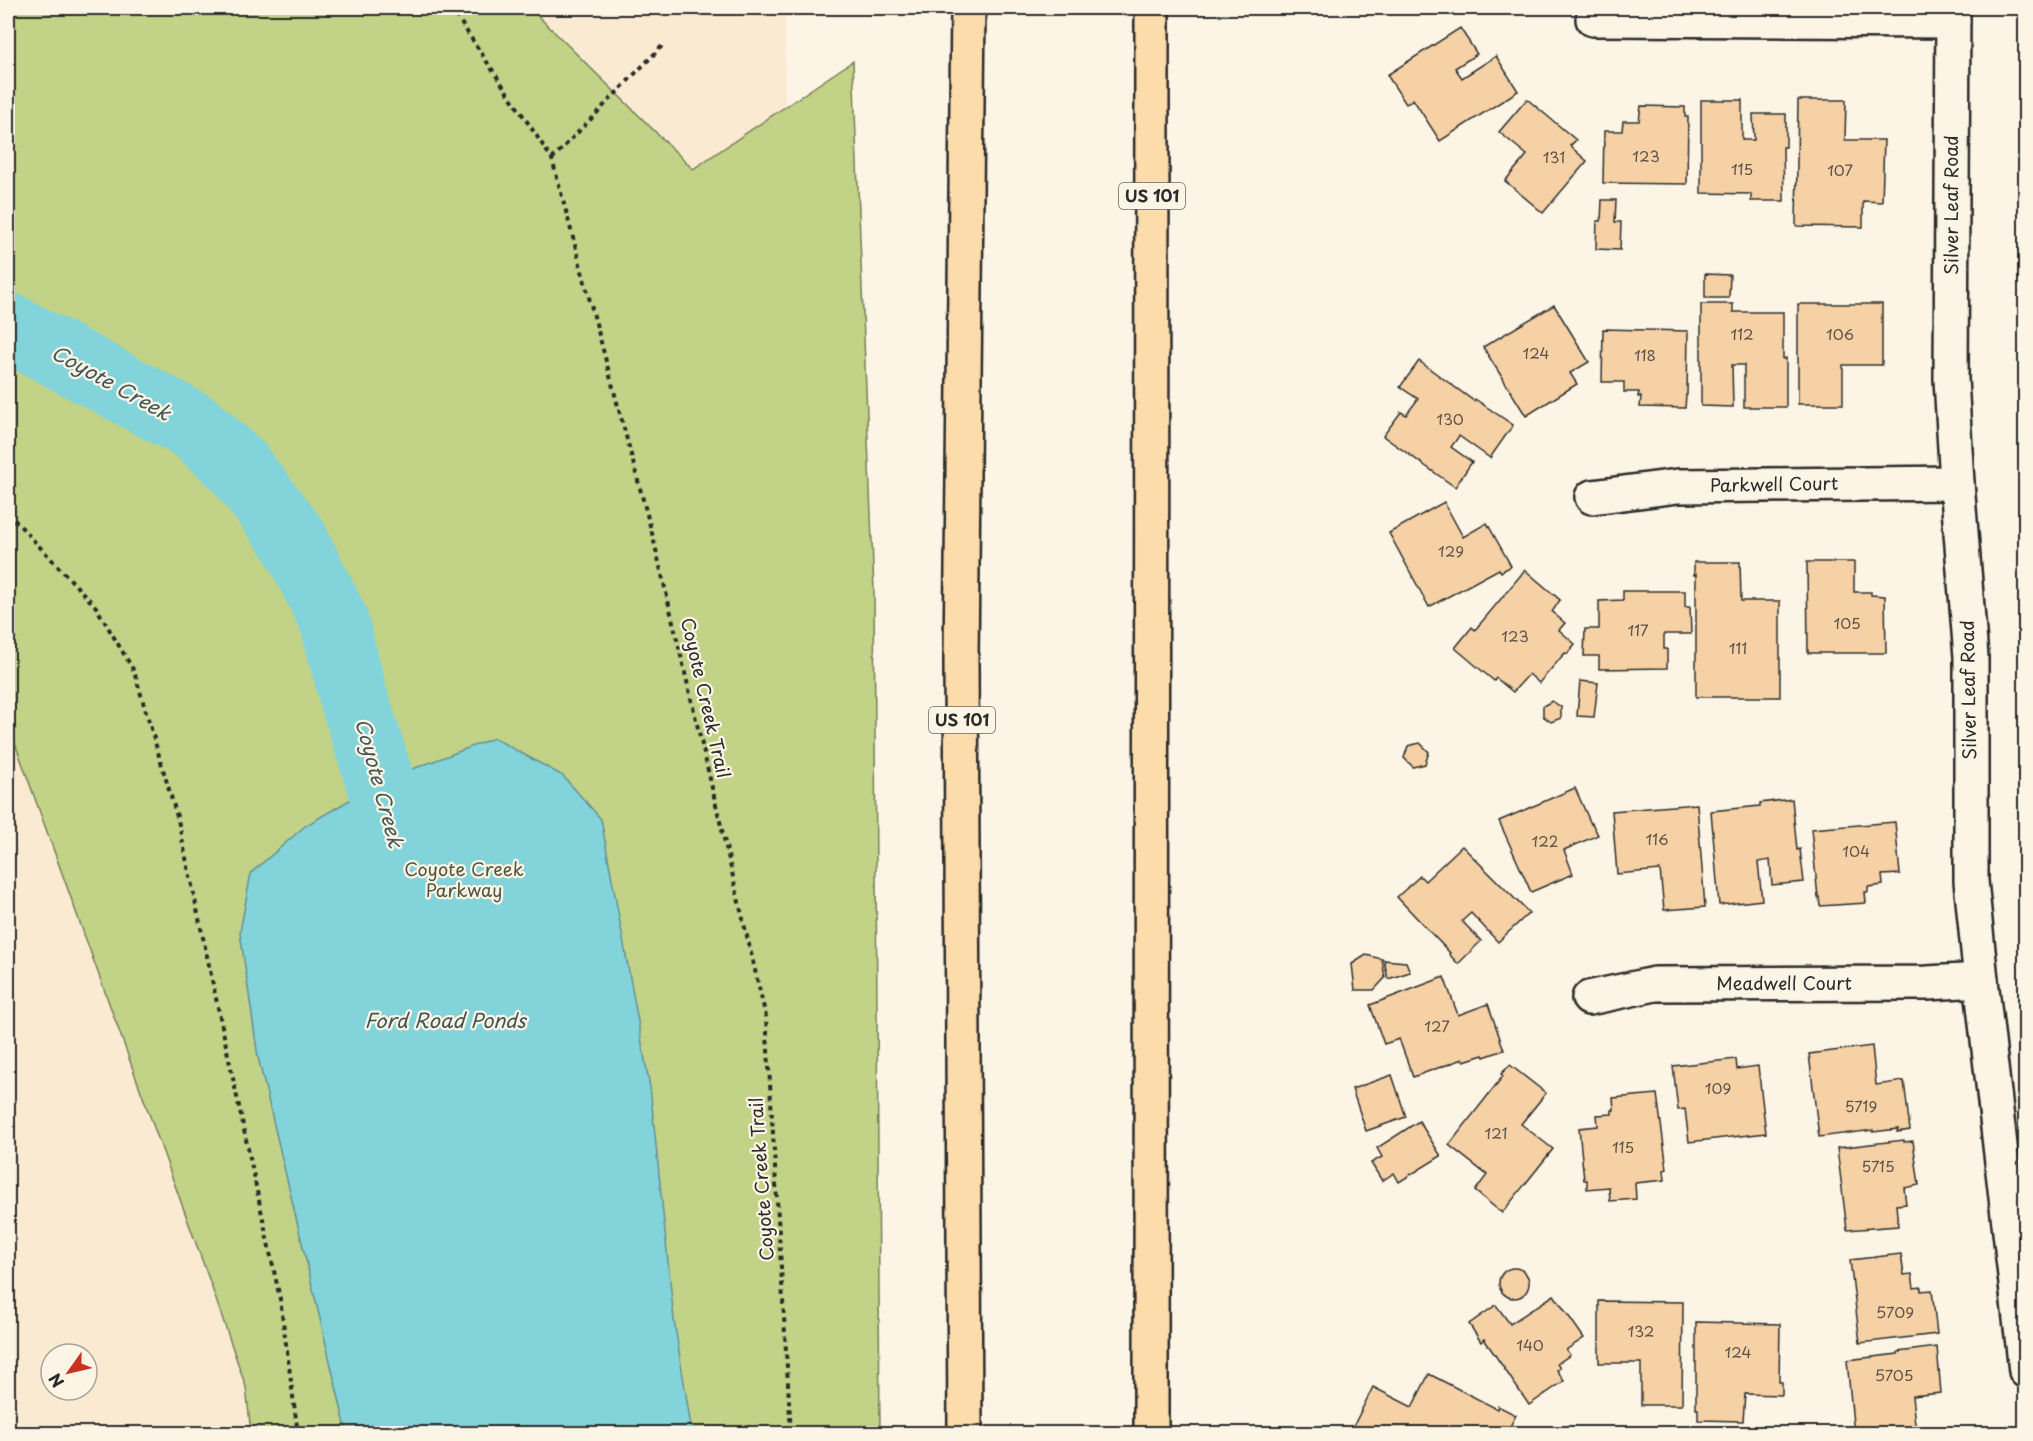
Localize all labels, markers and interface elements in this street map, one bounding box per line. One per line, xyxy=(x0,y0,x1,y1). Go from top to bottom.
street label: Silver Leaf Road xyxy=(1937,135,1964,275)
house number: 123 xyxy=(1632,144,1660,167)
house number: 131 xyxy=(1543,145,1565,168)
house number: 115 xyxy=(1731,157,1753,180)
house number: 107 xyxy=(1827,158,1853,181)
road number: US 101 xyxy=(1119,183,1185,209)
house number: 112 xyxy=(1730,322,1754,345)
house number: 106 xyxy=(1826,322,1854,345)
water label: Coyote Creek xyxy=(46,337,178,428)
house number: 124 xyxy=(1523,341,1550,364)
house number: 118 xyxy=(1634,343,1656,366)
house number: 130 xyxy=(1436,407,1464,430)
street label: Parkwell Court xyxy=(1710,469,1838,498)
house number: 129 xyxy=(1438,539,1464,562)
house number: 105 xyxy=(1833,611,1861,634)
street label: Coyote Creek Trail xyxy=(675,615,738,781)
house number: 117 xyxy=(1627,618,1649,641)
street label: Silver Leaf Road xyxy=(1953,620,1982,760)
house number: 123 xyxy=(1501,624,1529,647)
house number: 111 xyxy=(1729,636,1747,659)
road number: US 101 xyxy=(929,707,995,733)
water label: Coyote Creek xyxy=(348,715,412,852)
house number: 116 xyxy=(1645,827,1669,850)
house number: 122 xyxy=(1532,829,1558,852)
house number: 104 xyxy=(1842,839,1870,862)
park label: Coyote Creek Parkway xyxy=(404,855,524,903)
street label: Meadwell Court xyxy=(1716,969,1852,996)
water label: Ford Road Ponds xyxy=(364,1005,527,1035)
house number: 127 xyxy=(1424,1014,1450,1037)
house number: 109 xyxy=(1705,1076,1731,1099)
house number: 5719 xyxy=(1845,1094,1877,1117)
street label: Coyote Creek Trail xyxy=(741,1096,780,1262)
house number: 121 xyxy=(1484,1121,1508,1144)
house number: 115 xyxy=(1612,1135,1634,1158)
house number: 5715 xyxy=(1861,1154,1895,1177)
house number: 5709 xyxy=(1876,1300,1914,1323)
house number: 132 xyxy=(1628,1319,1654,1342)
house number: 140 xyxy=(1516,1333,1544,1356)
house number: 124 xyxy=(1725,1340,1752,1363)
north arrow xyxy=(39,1342,99,1402)
house number: 5705 xyxy=(1875,1363,1913,1386)
text: N xyxy=(42,1369,69,1393)

